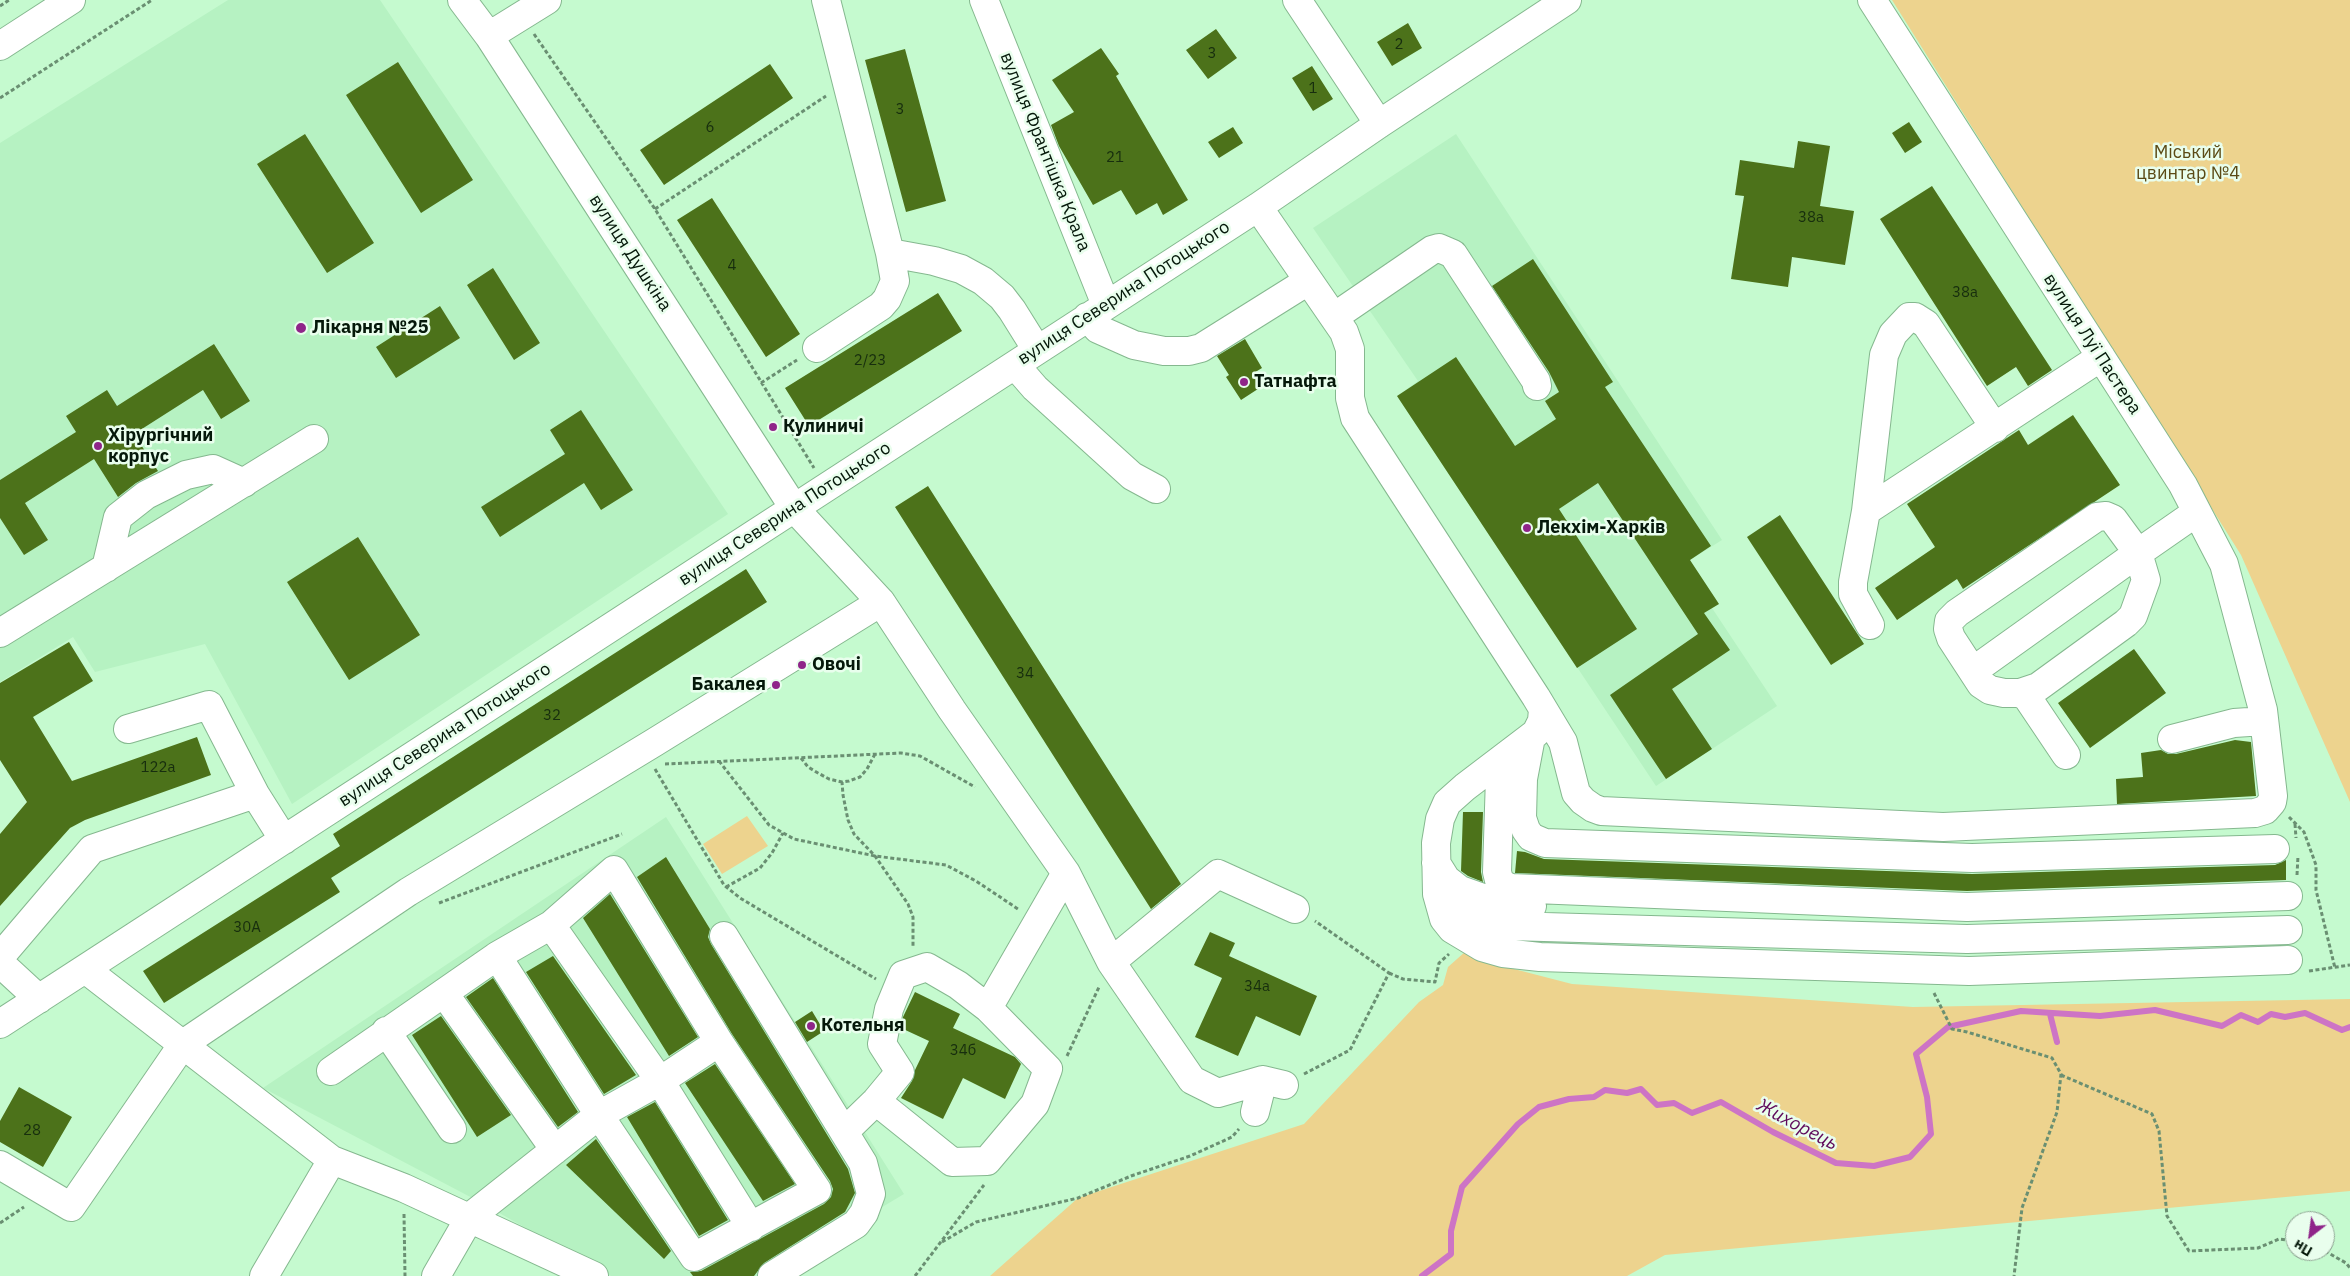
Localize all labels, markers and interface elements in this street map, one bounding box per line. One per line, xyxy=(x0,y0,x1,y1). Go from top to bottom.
house number: 2 xyxy=(1395,36,1403,54)
house number: 3 xyxy=(1208,45,1216,63)
street label: вулиця Франтішка Крала xyxy=(995,49,1095,255)
house number: 1 xyxy=(1309,80,1317,98)
house number: 3 xyxy=(896,101,904,119)
house number: 6 xyxy=(706,119,714,137)
park label: Міський цвинтар №4 xyxy=(2136,142,2240,184)
house number: 21 xyxy=(1106,149,1124,167)
street label: вулиця Душкіна xyxy=(584,191,676,315)
house number: 38а xyxy=(1798,209,1824,227)
street label: вулиця Северина Потоцького xyxy=(1014,216,1234,370)
house number: 4 xyxy=(728,257,736,275)
street label: вулиця Луї Пастера xyxy=(2038,270,2146,418)
house number: 38а xyxy=(1952,284,1978,302)
place label: Лікарня №25 xyxy=(312,317,429,339)
marker: Лікарня №25 xyxy=(294,321,308,335)
house number: 2/23 xyxy=(854,352,886,370)
place label: Татнафта xyxy=(1254,371,1337,393)
marker: Татнафта xyxy=(1238,376,1250,388)
place label: Кулиничі xyxy=(783,416,864,438)
marker: Кулиничі xyxy=(767,421,779,433)
place label: Хірургічний корпус xyxy=(108,425,213,468)
street label: вулиця Северина Потоцького xyxy=(675,437,895,591)
marker: Хірургічний корпус xyxy=(92,440,104,452)
place label: Лекхім-Харків xyxy=(1537,517,1665,539)
marker: Лекхім-Харків xyxy=(1521,522,1533,534)
place label: Овочі xyxy=(812,654,861,676)
street label: вулиця Северина Потоцького xyxy=(335,658,555,812)
marker: Овочі xyxy=(796,659,808,671)
house number: 34 xyxy=(1016,665,1034,683)
place label: Бакалея xyxy=(692,674,766,696)
marker: Бакалея xyxy=(770,679,782,691)
house number: 32 xyxy=(543,707,561,725)
house number: 122а xyxy=(140,759,176,777)
house number: 30А xyxy=(233,919,261,937)
house number: 34а xyxy=(1244,978,1270,996)
place label: Котельня xyxy=(821,1015,905,1037)
marker: Котельня xyxy=(805,1020,817,1032)
house number: 34б xyxy=(950,1042,976,1060)
water label: Жихорець xyxy=(1753,1094,1841,1156)
house number: 28 xyxy=(23,1122,41,1140)
north arrow xyxy=(2285,1211,2335,1261)
text: Пн xyxy=(2290,1236,2316,1261)

